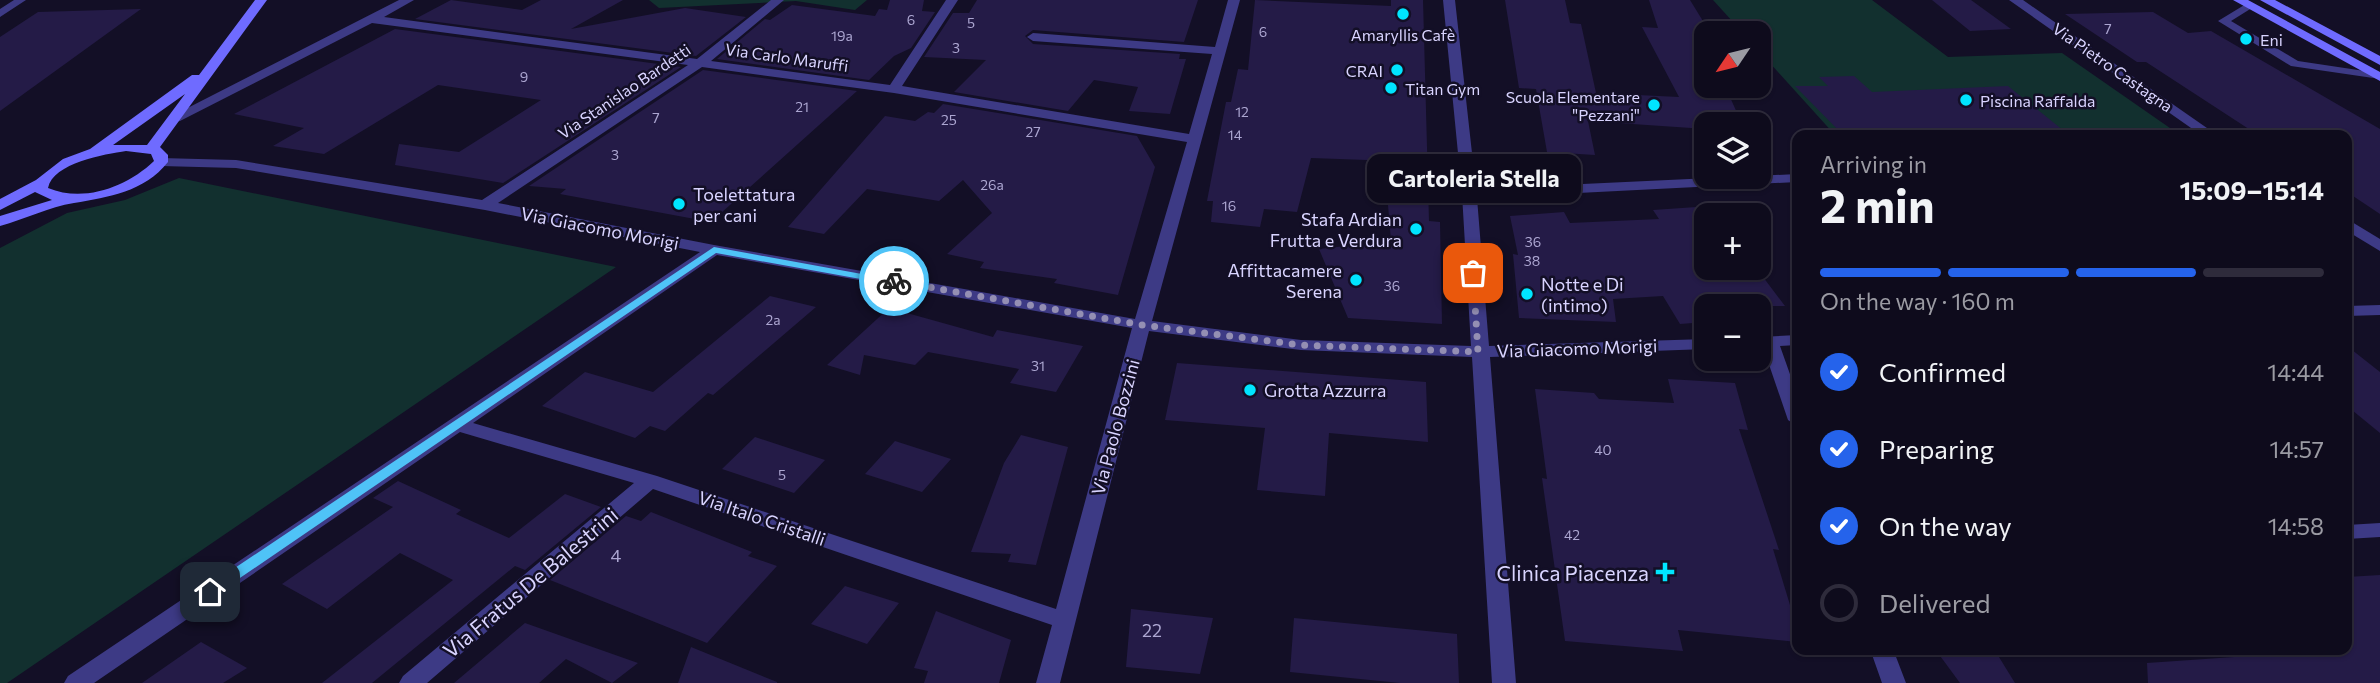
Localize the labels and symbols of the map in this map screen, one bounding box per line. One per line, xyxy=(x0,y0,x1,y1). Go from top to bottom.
marker: Amaryllis Cafè xyxy=(1395,6,1411,22)
house number: 6 xyxy=(907,11,915,28)
house number: 5 xyxy=(967,14,975,31)
street label: Via Pietro Castagna xyxy=(2049,18,2177,116)
house number: 7 xyxy=(2104,20,2112,37)
north arrow xyxy=(1694,21,1771,98)
house number: 6 xyxy=(1259,23,1267,40)
place label: Amaryllis Cafè xyxy=(1351,25,1455,44)
house number: 19a xyxy=(831,27,853,44)
place label: Eni xyxy=(2260,30,2283,49)
marker: Eni xyxy=(2238,31,2254,47)
street label: Via Carlo Maruffi xyxy=(724,39,850,75)
house number: 3 xyxy=(952,39,960,56)
street label: Via Stanislao Bardetti xyxy=(554,40,694,142)
place label: CRAI xyxy=(1346,61,1383,80)
marker: CRAI xyxy=(1389,62,1405,78)
house number: 9 xyxy=(520,68,528,85)
place label: Titan Gym xyxy=(1405,79,1480,98)
marker: Titan Gym xyxy=(1383,80,1399,96)
place label: Scuola Elementare "Pezzani" xyxy=(1506,87,1640,124)
place label: Piscina Raffalda xyxy=(1980,91,2095,110)
marker: Piscina Raffalda xyxy=(1958,92,1974,108)
marker: Scuola Elementare "Pezzani" xyxy=(1646,97,1662,113)
house number: 21 xyxy=(795,98,809,115)
house number: 12 xyxy=(1235,103,1249,120)
house number: 7 xyxy=(652,109,660,126)
house number: 25 xyxy=(941,111,957,128)
house number: 27 xyxy=(1025,123,1041,140)
house number: 14 xyxy=(1228,126,1243,143)
house number: 3 xyxy=(611,146,619,163)
callout: Cartoleria Stella xyxy=(1366,154,1580,203)
house number: 26a xyxy=(980,176,1004,193)
place label: Toelettatura per cani xyxy=(693,183,795,226)
marker: Toelettatura per cani xyxy=(671,196,687,212)
house number: 16 xyxy=(1222,197,1236,214)
street label: Via Giacomo Morigi xyxy=(519,202,681,254)
place label: Stafa Ardian Frutta e Verdura xyxy=(1270,208,1402,251)
marker: Stafa Ardian Frutta e Verdura xyxy=(1408,221,1424,237)
house number: 36 xyxy=(1525,233,1541,250)
pin xyxy=(1443,243,1503,303)
courier xyxy=(859,246,929,316)
house number: 38 xyxy=(1524,252,1540,269)
place label: Affittacamere Serena xyxy=(1227,259,1342,302)
marker: Affittacamere Serena xyxy=(1348,272,1364,288)
place label: Notte e Di (intimo) xyxy=(1541,273,1624,316)
house number: 36 xyxy=(1384,277,1400,294)
marker: Notte e Di (intimo) xyxy=(1519,286,1535,302)
house number: 2a xyxy=(765,311,781,328)
street label: Via Giacomo Morigi xyxy=(1496,334,1658,362)
house number: 31 xyxy=(1031,357,1045,374)
street label: Via Paolo Bozzini xyxy=(1086,357,1144,497)
place label: Grotta Azzurra xyxy=(1264,379,1386,401)
marker: Grotta Azzurra xyxy=(1242,382,1258,398)
house number: 40 xyxy=(1594,441,1612,458)
house number: 5 xyxy=(778,466,786,483)
street label: Via Italo Cristalli xyxy=(695,486,829,550)
street label: Via Fratus De Balestrini xyxy=(438,502,622,662)
house number: 42 xyxy=(1564,526,1580,543)
house number: 4 xyxy=(611,544,622,566)
place label: Clinica Piacenza xyxy=(1497,560,1649,585)
pin xyxy=(180,562,240,622)
marker: Clinica Piacenza xyxy=(1655,562,1675,582)
house number: 22 xyxy=(1142,619,1162,641)

